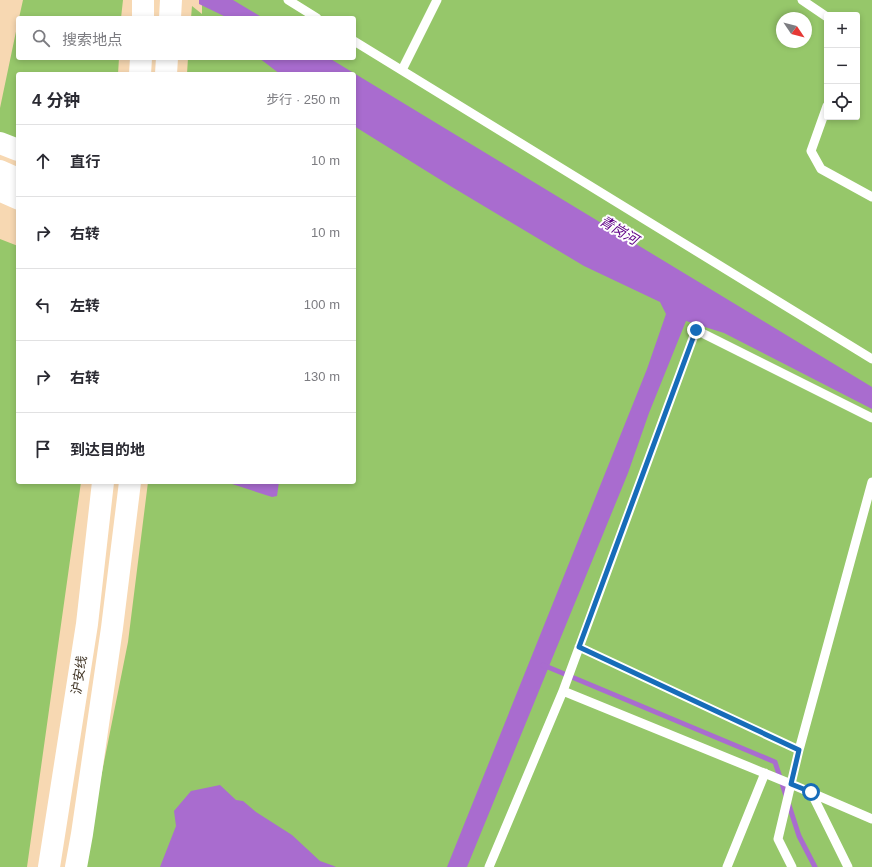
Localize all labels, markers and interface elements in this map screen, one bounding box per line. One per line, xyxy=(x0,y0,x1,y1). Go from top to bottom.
north arrow xyxy=(776,12,812,48)
map controls xyxy=(824,12,860,120)
button: + xyxy=(824,12,860,48)
search box xyxy=(16,16,356,60)
icon: search xyxy=(30,27,52,49)
text: 搜索地点 xyxy=(62,31,122,48)
button: − xyxy=(824,48,860,84)
button: locate xyxy=(824,84,860,120)
text: 4 分钟 xyxy=(32,91,80,110)
text: 步行 · 250 m xyxy=(266,92,340,107)
icon: ahead xyxy=(32,150,54,172)
text: 直行 xyxy=(70,153,100,170)
text: 10 m xyxy=(311,153,340,168)
water label: 青岗河 xyxy=(597,212,644,249)
icon: right xyxy=(32,222,54,244)
text: 右转 xyxy=(70,225,100,242)
text: 10 m xyxy=(311,225,340,240)
icon: left xyxy=(32,294,54,316)
text: 左转 xyxy=(70,297,100,314)
text: 100 m xyxy=(304,297,340,312)
route end xyxy=(687,321,705,339)
icon: right xyxy=(32,366,54,388)
text: 右转 xyxy=(70,369,100,386)
text: 130 m xyxy=(304,369,340,384)
icon: arrive xyxy=(32,438,54,460)
text: 到达目的地 xyxy=(70,441,145,458)
street label: 沪安线 xyxy=(69,655,89,695)
route start xyxy=(802,783,820,801)

